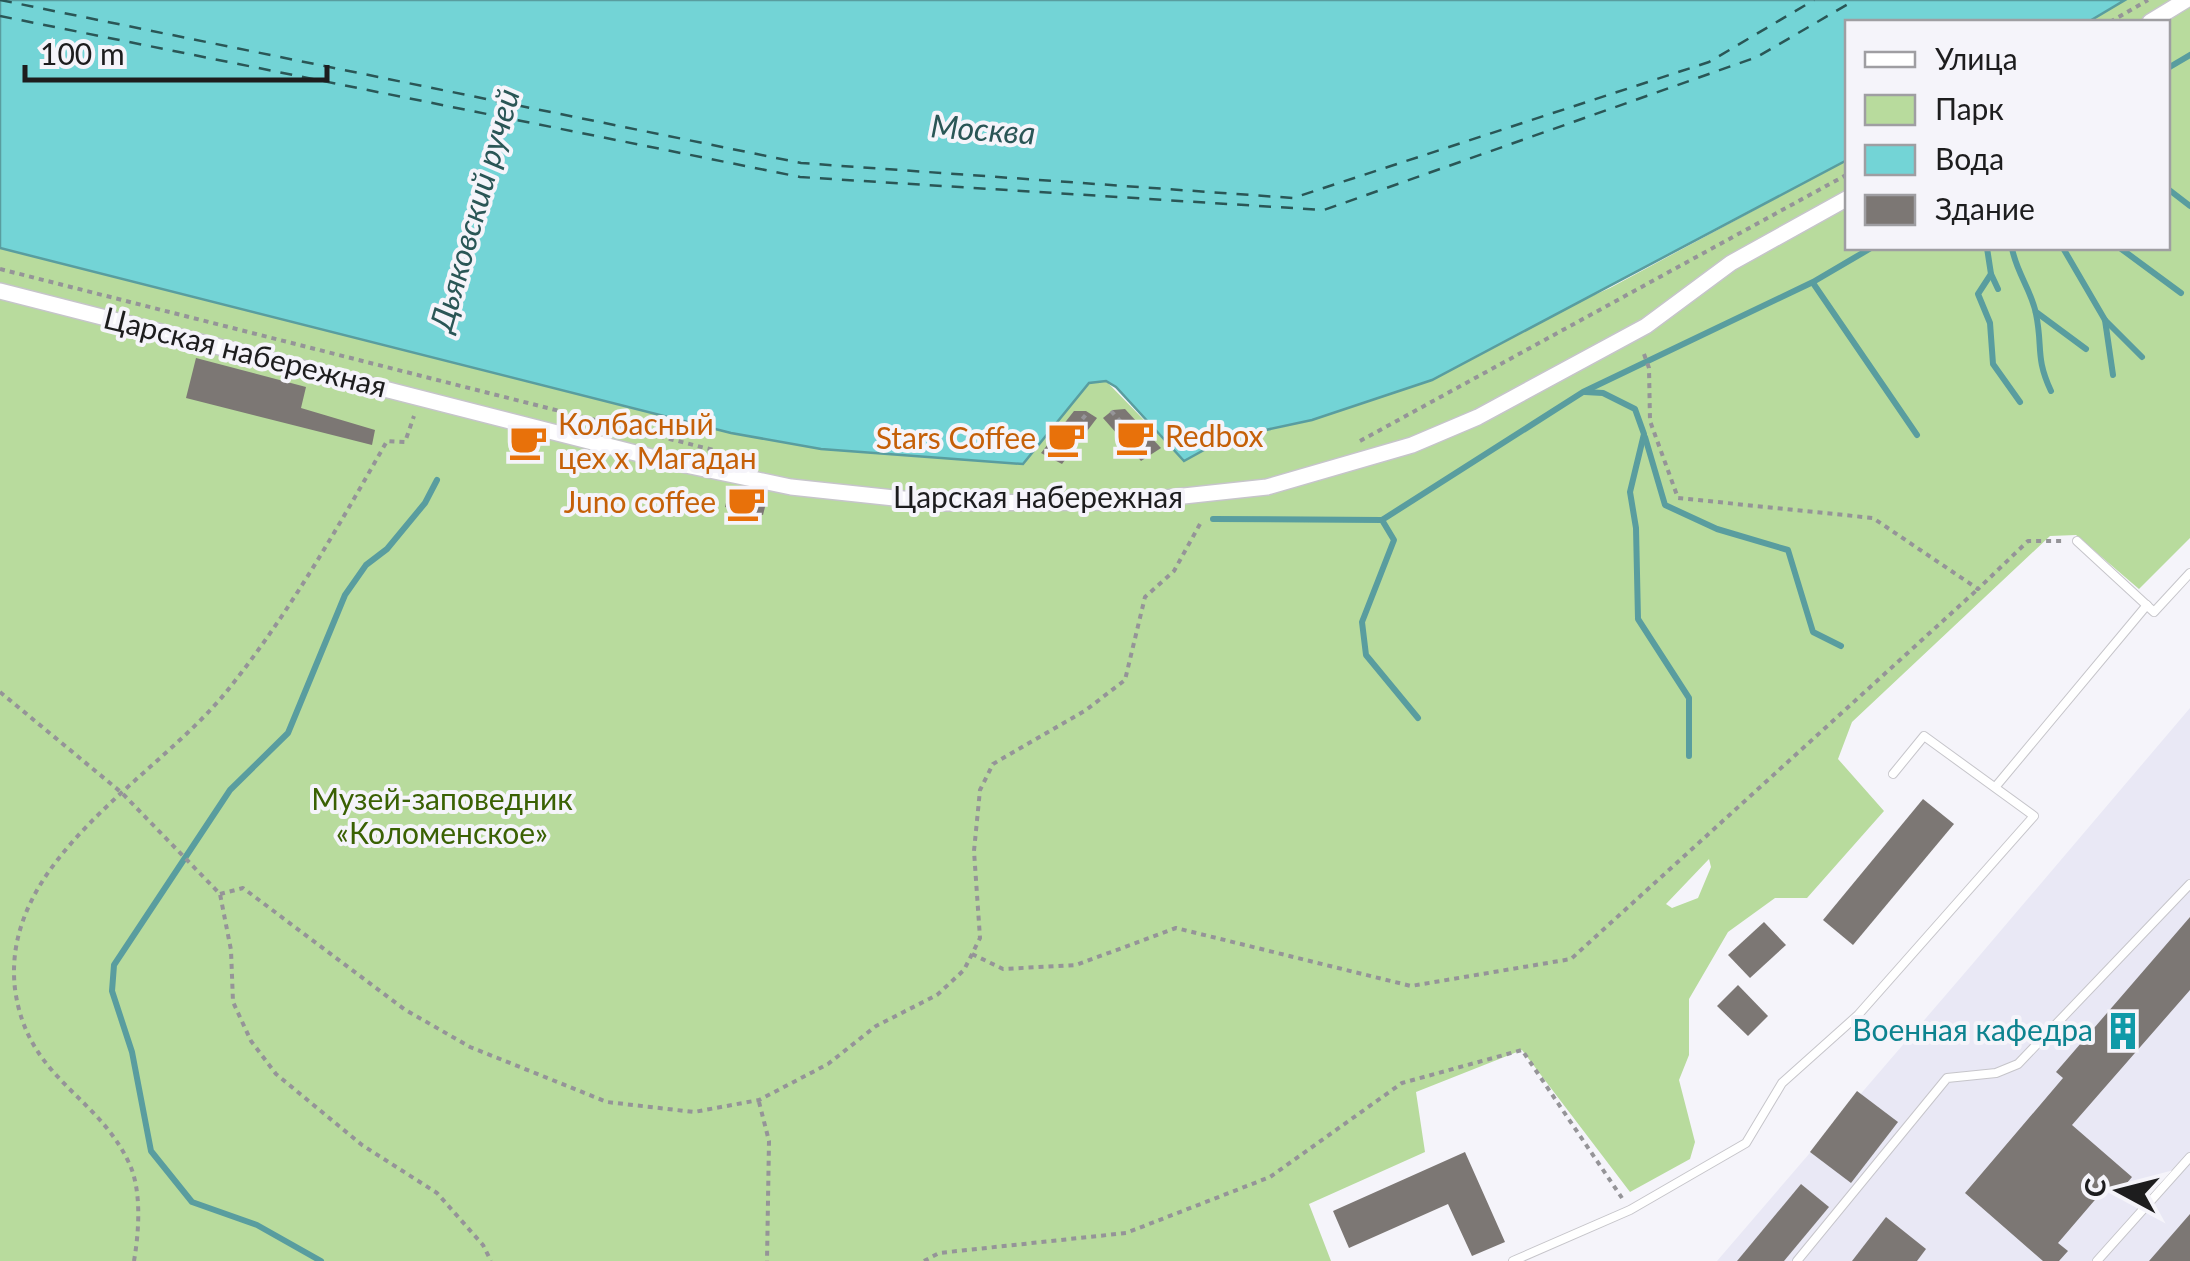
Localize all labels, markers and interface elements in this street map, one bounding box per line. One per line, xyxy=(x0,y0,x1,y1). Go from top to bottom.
scale bar xyxy=(25,20,328,82)
legend xyxy=(1845,20,2170,250)
text: 100 m xyxy=(40,35,125,71)
text: Улица xyxy=(1935,40,2018,76)
water label: Дьяковский ручей xyxy=(420,84,527,337)
text: Парк xyxy=(1935,90,2004,126)
water label: Москва xyxy=(930,105,1037,152)
text: Вода xyxy=(1935,140,2004,176)
text: Здание xyxy=(1935,190,2035,226)
street label: Царская набережная xyxy=(100,298,391,404)
place label: Колбасный цех x Магадан xyxy=(558,405,757,475)
cafe icon: Redbox xyxy=(1114,416,1156,458)
place label: Redbox xyxy=(1165,417,1264,453)
cafe icon: Stars Coffee xyxy=(1045,418,1087,460)
place label: Stars Coffee xyxy=(876,419,1036,455)
cafe icon: Колбасный цех x Магадан xyxy=(507,421,549,463)
street label: Царская набережная xyxy=(893,478,1183,514)
cafe icon: Juno coffee xyxy=(725,482,767,524)
place label: Juno coffee xyxy=(564,483,716,519)
park label: Музей-заповедник «Коломенское» xyxy=(311,780,573,850)
building icon: Военная кафедра xyxy=(2102,1010,2144,1052)
place label: Военная кафедра xyxy=(1852,1011,2093,1047)
north arrow xyxy=(2070,1141,2170,1241)
text: С xyxy=(2076,1176,2112,1199)

